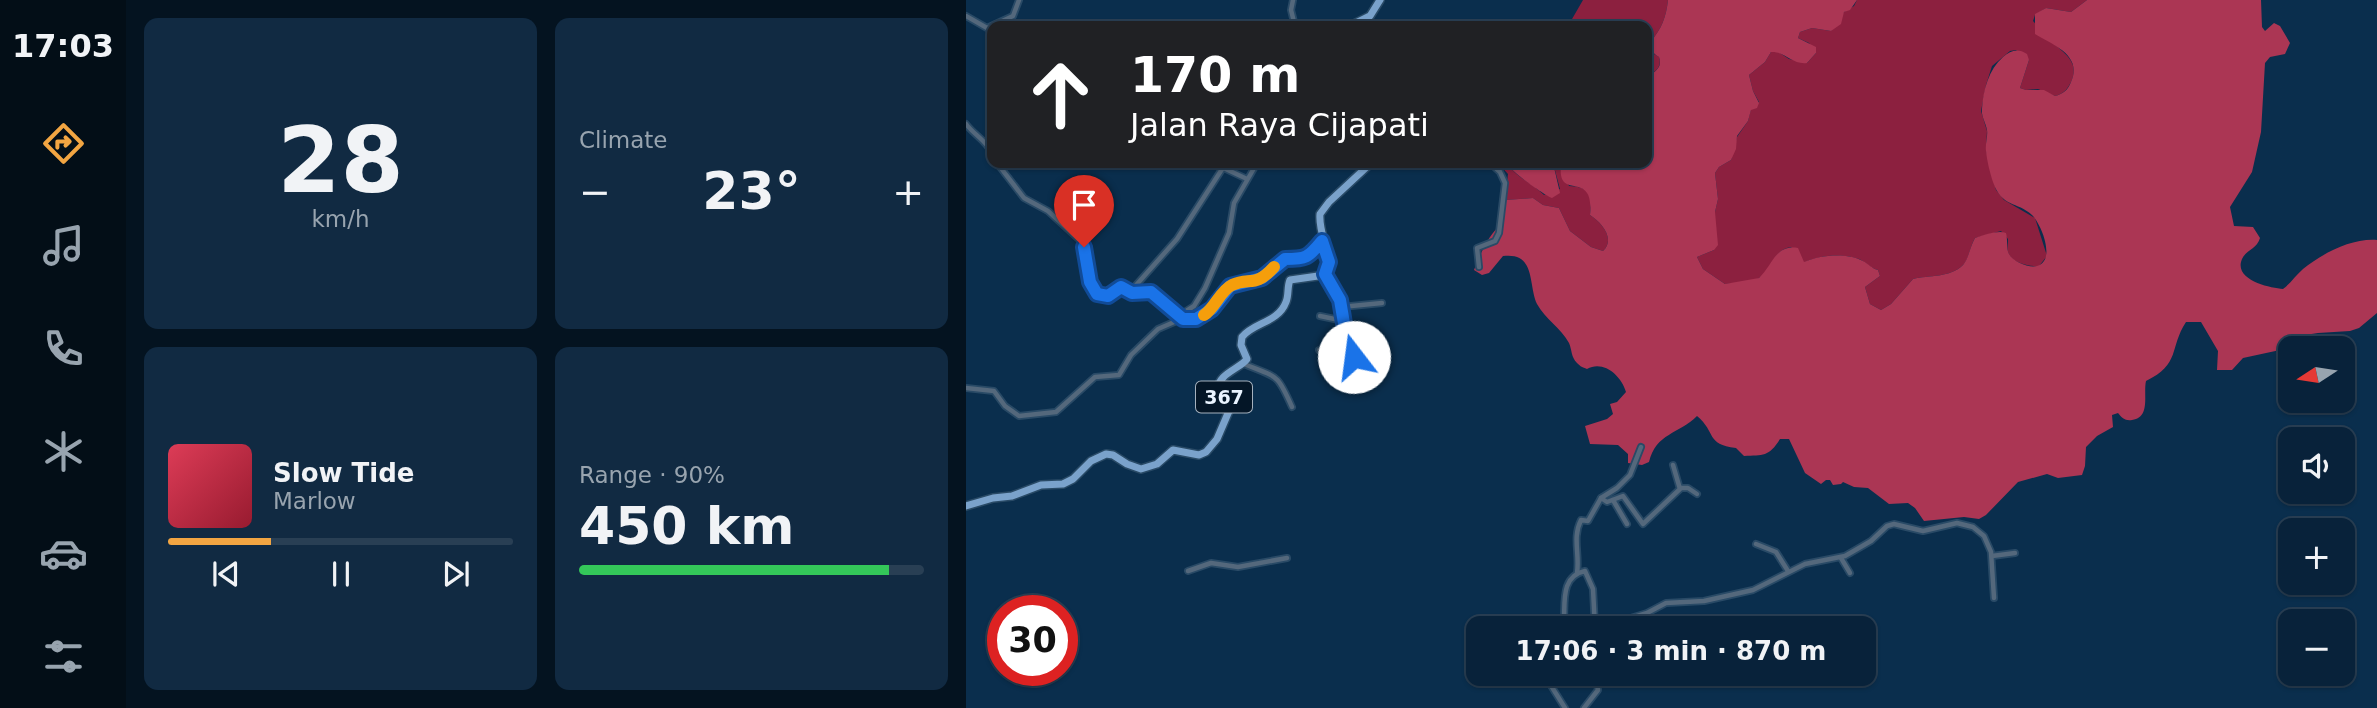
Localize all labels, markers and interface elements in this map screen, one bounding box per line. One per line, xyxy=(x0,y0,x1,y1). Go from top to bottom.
text: 17:03 xyxy=(12,27,114,65)
text: 170 m xyxy=(1130,47,1300,104)
icon: ahead xyxy=(1015,49,1106,140)
text: Jalan Raya Cijapati xyxy=(1130,106,1429,144)
text: 28 xyxy=(277,108,404,213)
icon: directions xyxy=(39,119,88,168)
text: Climate xyxy=(579,127,668,153)
text: 23° xyxy=(702,161,801,221)
text: − xyxy=(579,170,611,214)
text: + xyxy=(892,170,924,214)
pin xyxy=(1054,175,1114,247)
icon: arrive xyxy=(1065,186,1103,224)
text: km/h xyxy=(311,206,370,232)
icon: music xyxy=(39,221,88,270)
position arrow xyxy=(1317,320,1391,394)
icon: phone xyxy=(39,324,88,373)
north arrow xyxy=(2278,336,2356,413)
map controls xyxy=(2278,336,2355,686)
road number: 367 xyxy=(1196,382,1252,412)
icon: climate xyxy=(39,427,88,476)
button: sound xyxy=(2278,427,2355,504)
text: Slow Tide xyxy=(273,458,414,488)
text: Range · 90% xyxy=(579,462,725,488)
text: Marlow xyxy=(273,488,356,514)
text: 450 km xyxy=(579,496,794,556)
button: + xyxy=(2278,518,2355,595)
icon: car xyxy=(39,529,88,578)
icon: previous xyxy=(207,555,245,593)
icon: pause xyxy=(322,555,360,593)
icon: next xyxy=(437,555,475,593)
speed limit sign: 30 xyxy=(987,595,1078,686)
button: − xyxy=(2278,609,2355,686)
icon: filters xyxy=(39,632,88,681)
text: 17:06 · 3 min · 870 m xyxy=(1516,636,1826,666)

